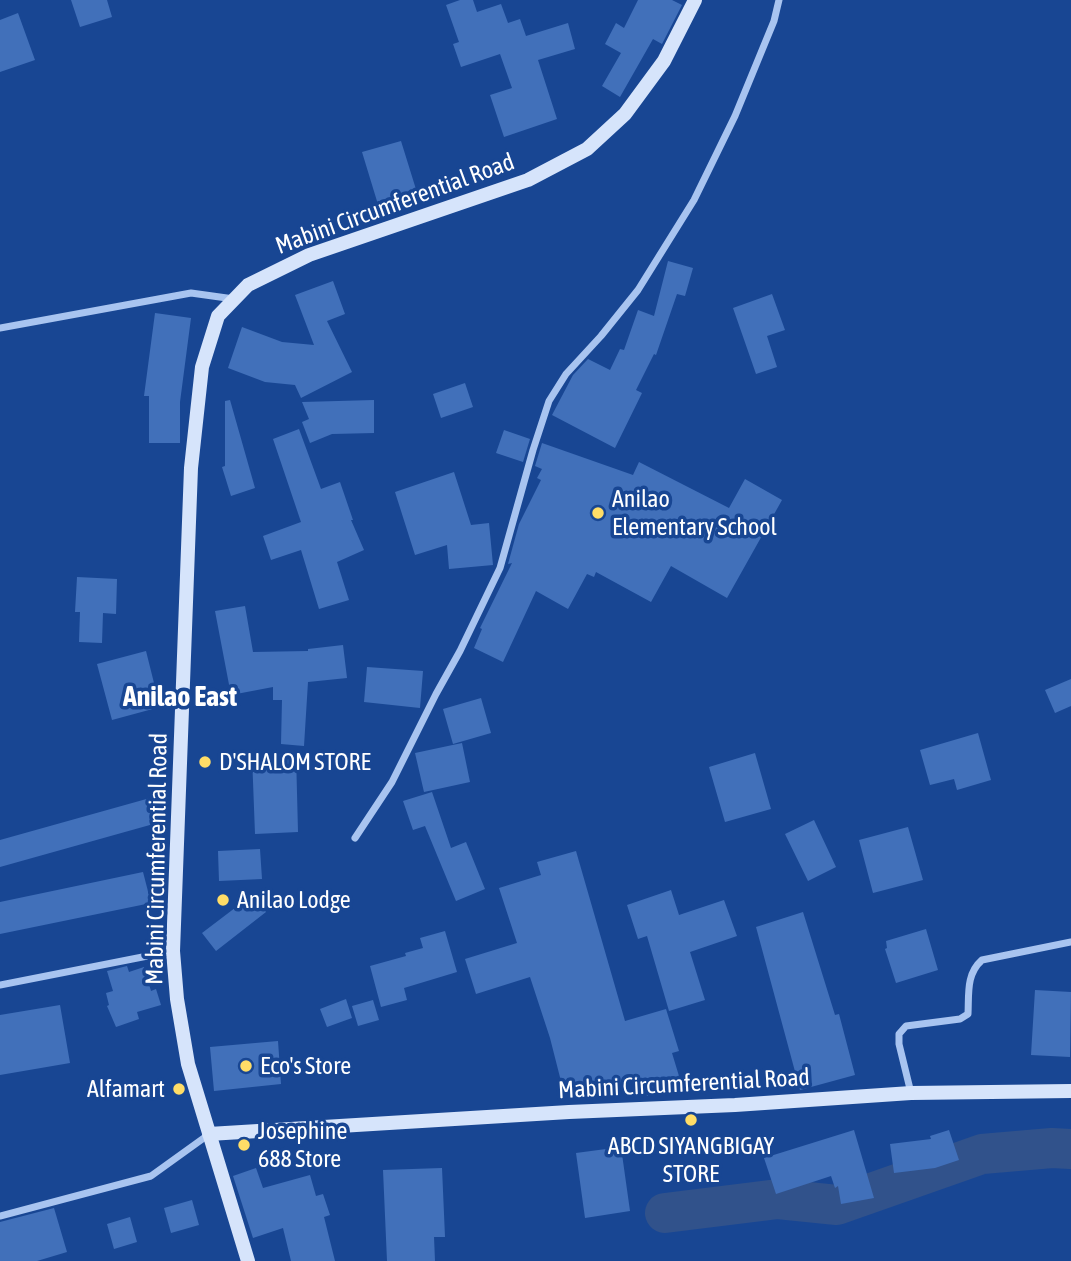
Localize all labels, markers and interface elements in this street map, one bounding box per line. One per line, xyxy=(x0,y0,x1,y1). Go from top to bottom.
street label: Mabini Circumferential Road xyxy=(272,147,518,261)
place label: Anilao Elementary School xyxy=(612,485,777,541)
marker: Anilao Elementary School xyxy=(590,505,606,521)
district label: Anilao East xyxy=(123,680,237,714)
street label: Mabini Circumferential Road xyxy=(140,733,174,985)
place label: D'SHALOM STORE xyxy=(219,748,371,776)
marker: D'SHALOM STORE xyxy=(197,754,213,770)
place label: Anilao Lodge xyxy=(237,886,351,914)
marker: Anilao Lodge xyxy=(215,892,231,908)
place label: Eco's Store xyxy=(260,1052,351,1080)
marker: Eco's Store xyxy=(238,1058,254,1074)
street label: Mabini Circumferential Road xyxy=(557,1063,811,1105)
place label: Alfamart xyxy=(87,1075,165,1103)
marker: Alfamart xyxy=(171,1081,187,1097)
marker: ABCD SIYANGBIGAY STORE xyxy=(683,1112,699,1128)
place label: Josephine 688 Store xyxy=(258,1117,347,1173)
place label: ABCD SIYANGBIGAY STORE xyxy=(608,1132,774,1188)
marker: Josephine 688 Store xyxy=(236,1137,252,1153)

